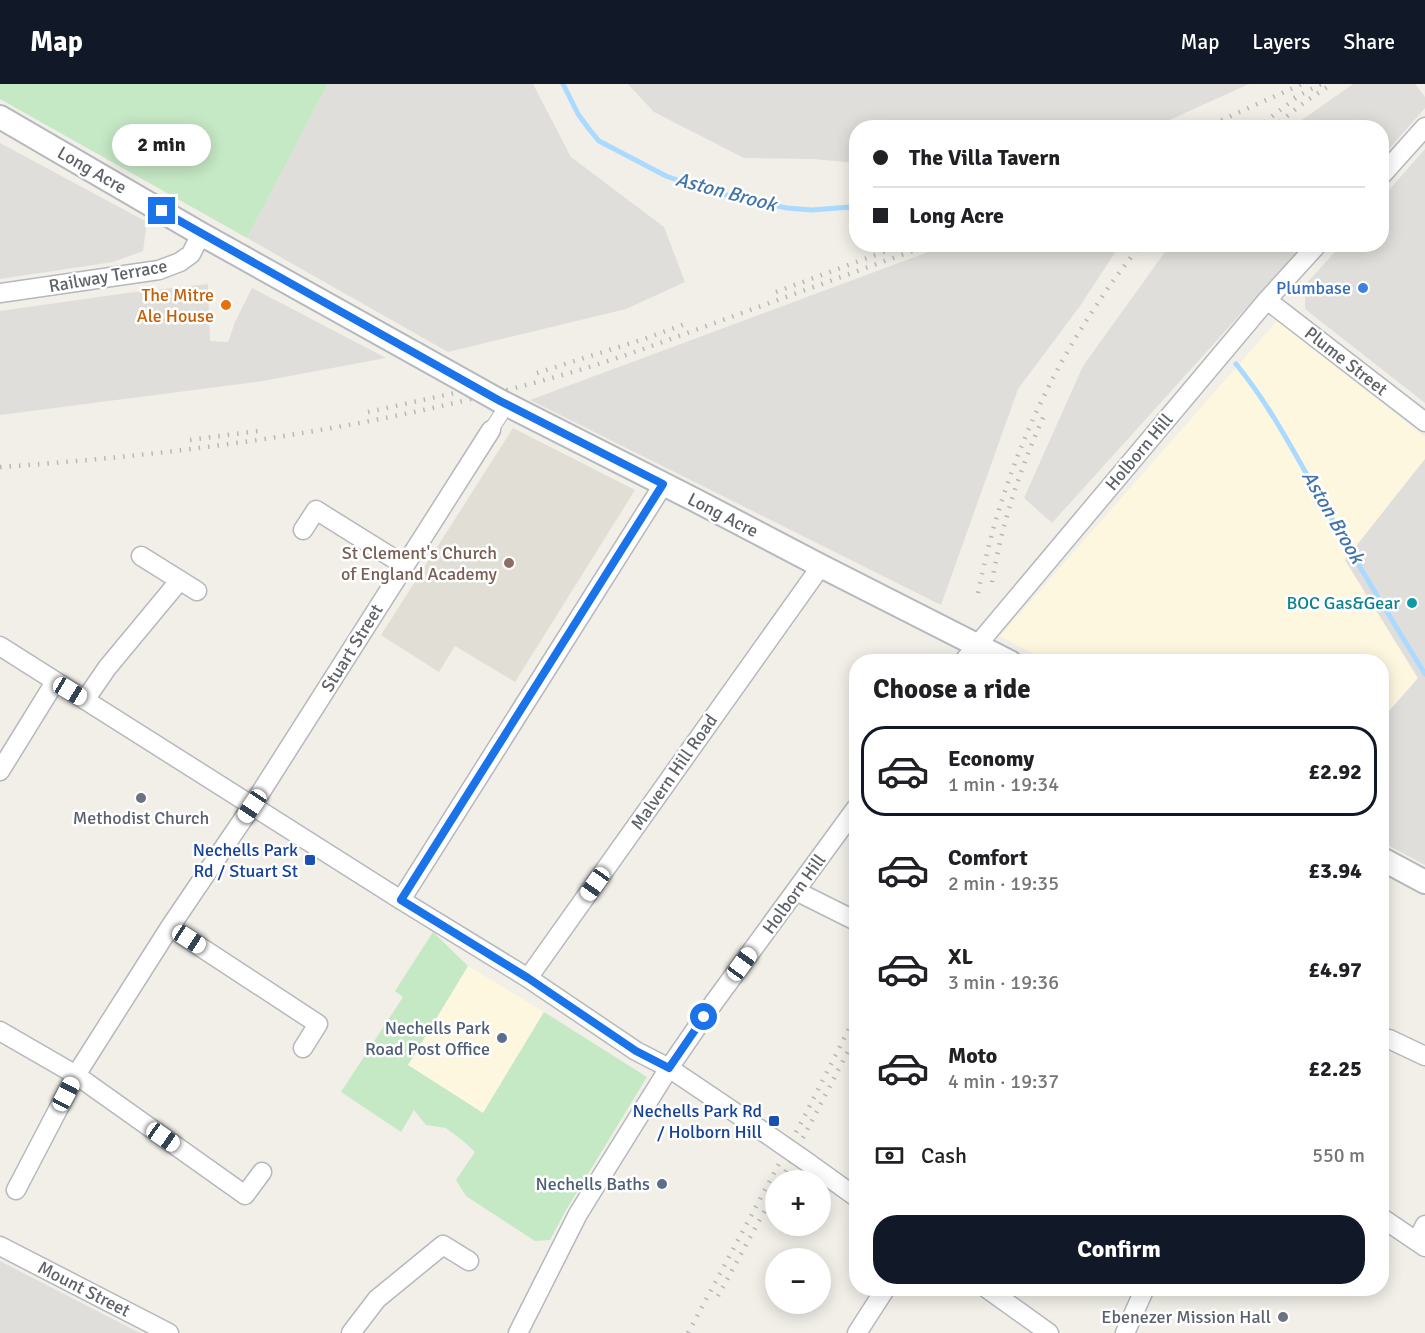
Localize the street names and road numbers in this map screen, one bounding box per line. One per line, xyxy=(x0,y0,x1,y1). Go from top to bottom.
street label: Long Acre xyxy=(53,141,131,199)
street label: Railway Terrace xyxy=(47,255,169,297)
street label: Plume Street xyxy=(1300,322,1392,400)
street label: Holborn Hill xyxy=(1101,409,1177,495)
street label: Long Acre xyxy=(684,488,762,542)
street label: Stuart Street xyxy=(316,600,388,696)
street label: Malvern Hill Road xyxy=(626,710,722,834)
street label: Holborn Hill xyxy=(758,850,830,938)
street label: Mount Street xyxy=(34,1256,134,1322)

